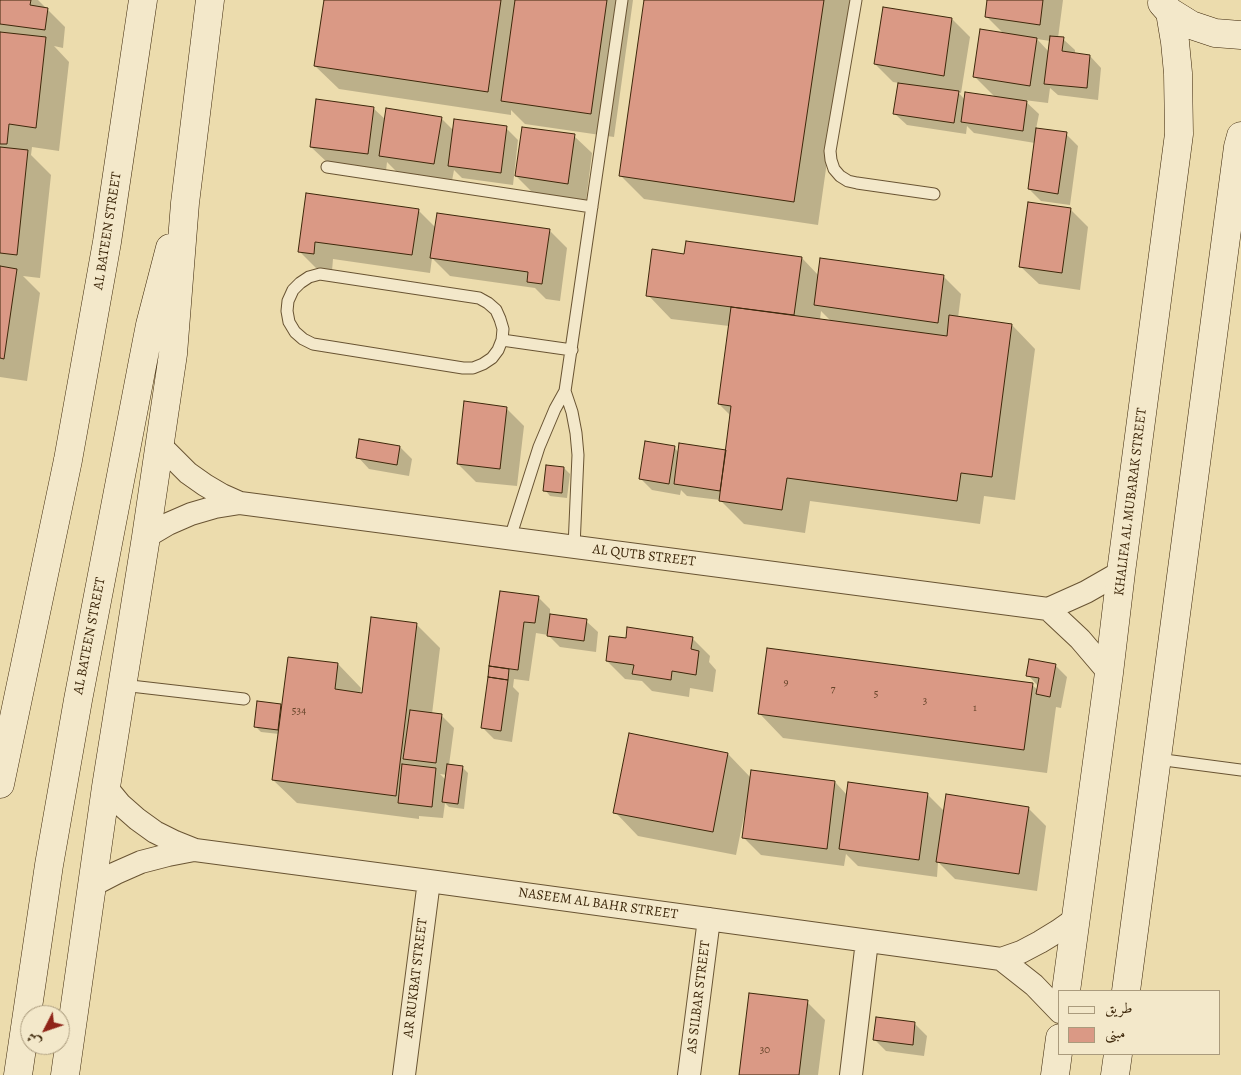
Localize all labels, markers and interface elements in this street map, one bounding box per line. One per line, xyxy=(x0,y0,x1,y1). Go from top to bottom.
street label: AL BATEEN STREET xyxy=(90,171,126,291)
street label: KHALIFA AL MUBARAK STREET xyxy=(1111,407,1151,597)
street label: AL QUTB STREET xyxy=(591,541,697,571)
street label: AL BATEEN STREET xyxy=(70,576,110,696)
house number: 9 xyxy=(783,675,789,689)
house number: 7 xyxy=(831,682,835,696)
house number: 5 xyxy=(874,687,878,701)
house number: 3 xyxy=(923,694,927,708)
house number: 1 xyxy=(973,701,977,715)
house number: 534 xyxy=(292,704,306,718)
street label: NASEEM AL BAHR STREET xyxy=(517,884,679,924)
street label: AR RUKBAT STREET xyxy=(400,917,432,1039)
street label: AS SILBAR STREET xyxy=(684,940,714,1054)
legend xyxy=(1058,990,1221,1055)
text: طريق xyxy=(1105,998,1132,1018)
north arrow xyxy=(20,1005,70,1055)
text: مبنى xyxy=(1105,1023,1125,1043)
text: ش xyxy=(22,1028,46,1051)
house number: 30 xyxy=(760,1043,770,1057)

